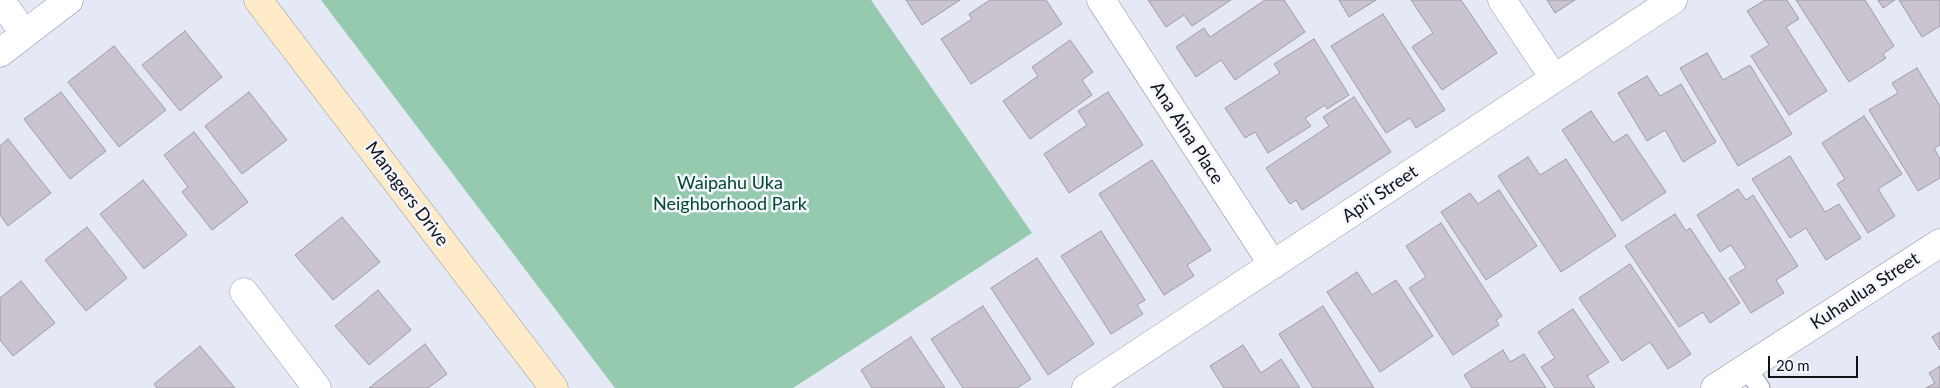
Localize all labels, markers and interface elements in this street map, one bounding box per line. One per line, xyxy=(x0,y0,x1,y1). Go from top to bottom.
street label: Ana Aina Place xyxy=(1146,78,1228,188)
street label: Managers Drive xyxy=(361,138,453,250)
street label: Apiʻi Street xyxy=(1338,161,1422,227)
park label: Waipahu Uka Neighborhood Park xyxy=(653,172,807,214)
street label: Kuhaulua Street xyxy=(1806,248,1924,334)
scale bar xyxy=(1770,346,1860,378)
text: 20 m xyxy=(1776,356,1810,374)

